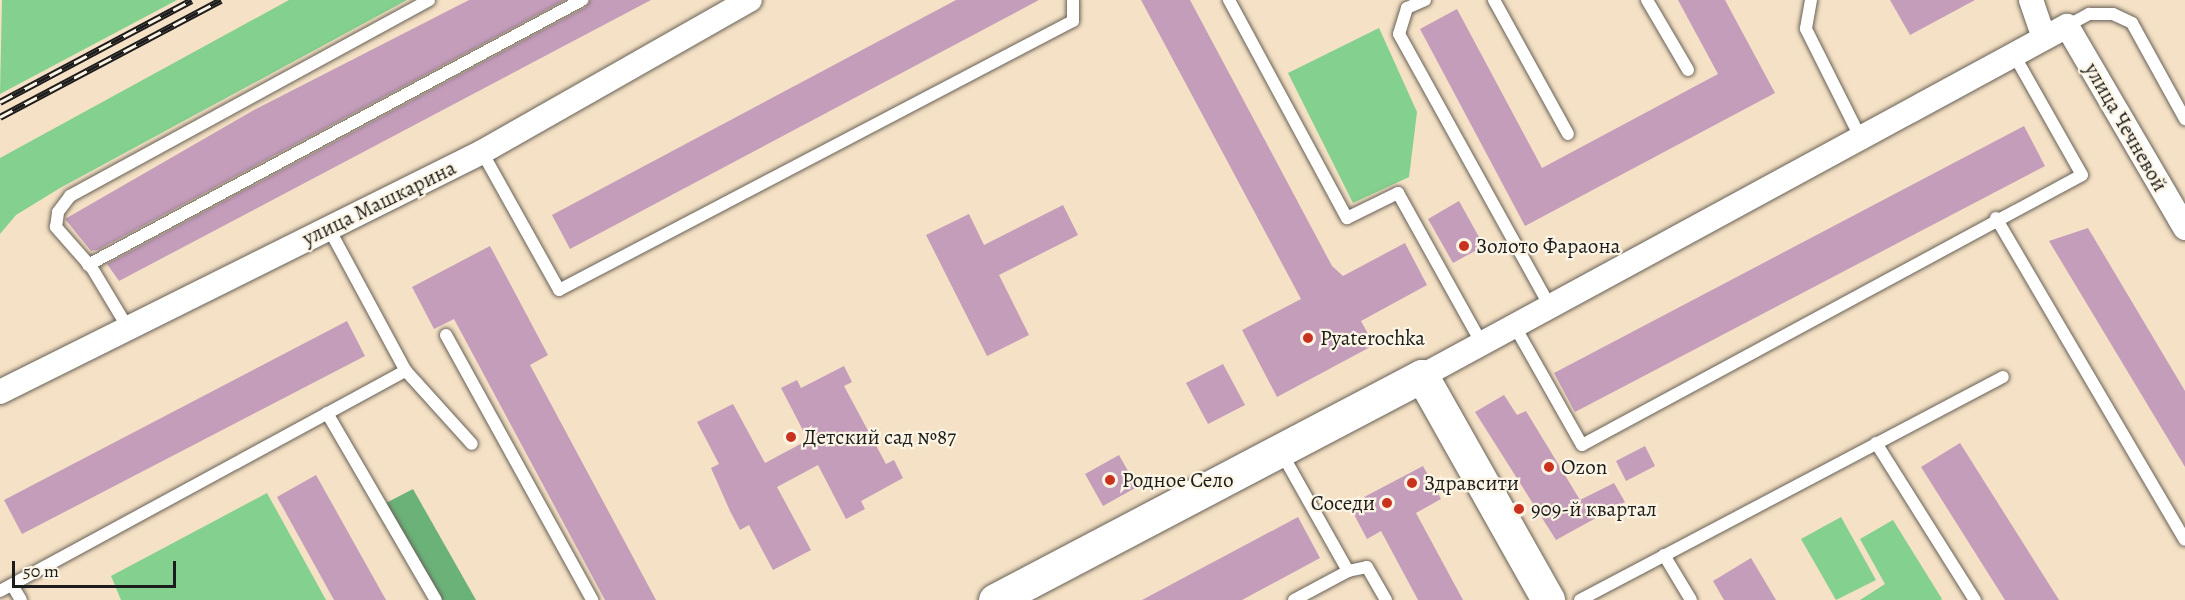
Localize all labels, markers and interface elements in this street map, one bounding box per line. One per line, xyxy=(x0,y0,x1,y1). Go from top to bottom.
street label: улица Чечневой xyxy=(2079,58,2173,196)
street label: улица Машкарина xyxy=(298,155,460,251)
place label: Золото Фараона xyxy=(1476,233,1620,259)
marker: Золото Фараона xyxy=(1457,239,1471,253)
place label: Pyaterochka xyxy=(1320,325,1425,351)
marker: Pyaterochka xyxy=(1301,331,1315,345)
place label: Детский сад №87 xyxy=(803,424,956,450)
marker: Детский сад №87 xyxy=(784,430,798,444)
place label: Ozon xyxy=(1561,454,1607,480)
marker: Ozon xyxy=(1542,460,1556,474)
place label: Родное Село xyxy=(1122,467,1234,493)
place label: Здравсити xyxy=(1424,470,1519,496)
marker: Родное Село xyxy=(1103,473,1117,487)
marker: Здравсити xyxy=(1405,476,1419,490)
place label: Соседи xyxy=(1311,490,1375,516)
marker: Соседи xyxy=(1380,496,1394,510)
place label: 909-й квартал xyxy=(1531,496,1657,522)
marker: 909-й квартал xyxy=(1512,502,1526,516)
scale bar xyxy=(15,549,178,587)
text: 50 m xyxy=(23,559,59,583)

